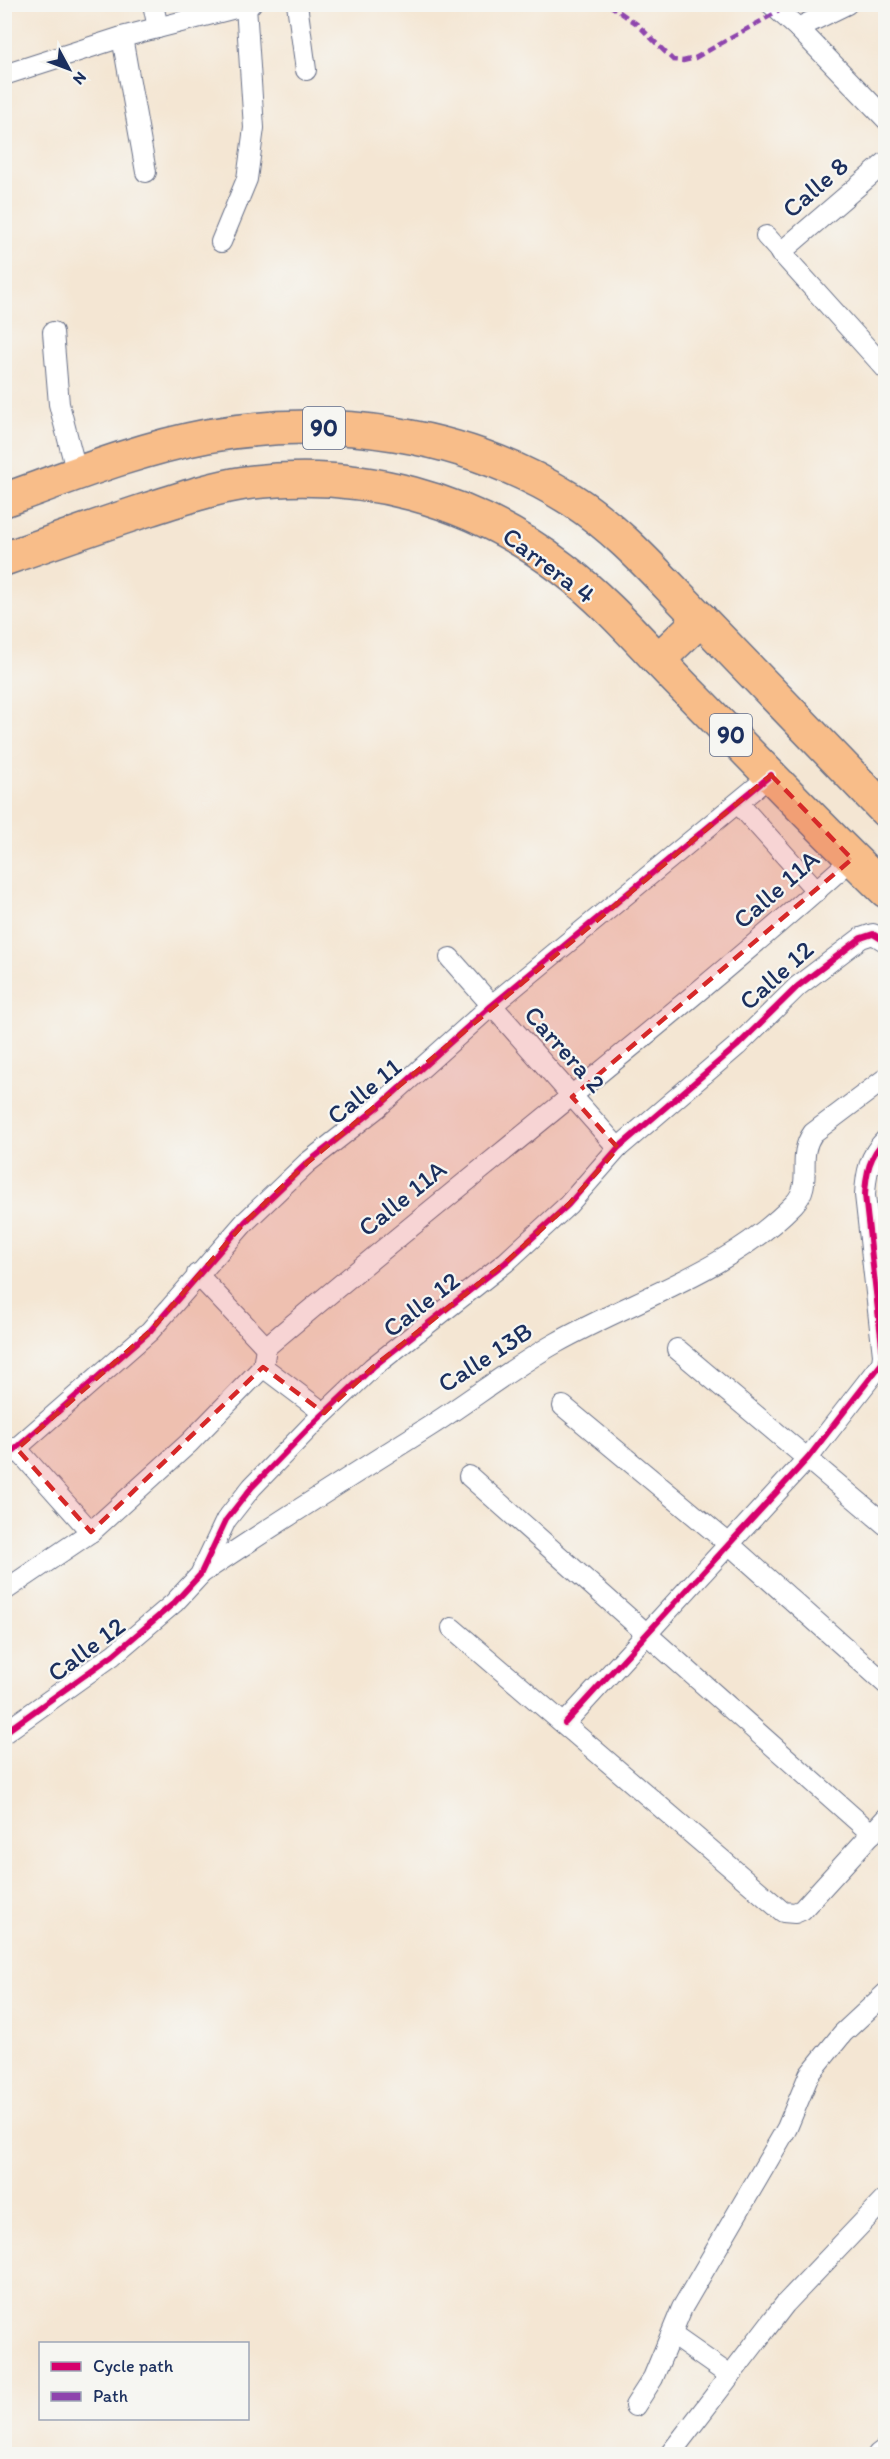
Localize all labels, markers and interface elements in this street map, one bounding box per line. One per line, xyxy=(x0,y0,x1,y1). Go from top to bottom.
north arrow xyxy=(39,39,99,99)
text: N xyxy=(69,68,91,89)
street label: Calle 8 xyxy=(775,150,855,224)
road number: 90 xyxy=(303,407,345,449)
street label: Carrera 4 xyxy=(496,520,602,611)
road number: 90 xyxy=(710,714,752,756)
street label: Calle 11A xyxy=(726,843,826,935)
street label: Calle 12 xyxy=(732,933,820,1017)
street label: Carrera 2 xyxy=(518,999,613,1099)
street label: Calle 11 xyxy=(320,1051,408,1131)
street label: Calle 11A xyxy=(352,1153,453,1243)
street label: Calle 12 xyxy=(376,1264,466,1344)
street label: Calle 13B xyxy=(432,1315,538,1399)
street label: Calle 12 xyxy=(41,1609,131,1689)
legend xyxy=(39,2342,249,2420)
text: Cycle path xyxy=(93,2355,174,2377)
text: Path xyxy=(93,2385,128,2407)

